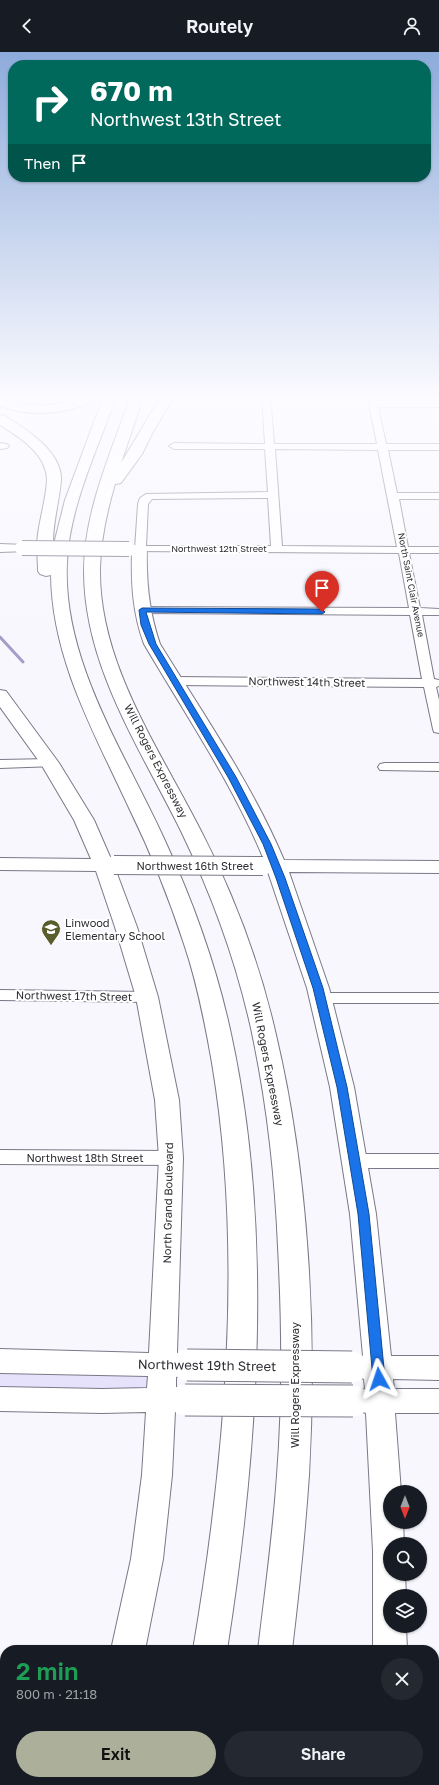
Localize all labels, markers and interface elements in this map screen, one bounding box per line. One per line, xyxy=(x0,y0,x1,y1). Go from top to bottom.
icon: back xyxy=(16,15,38,37)
text: Routely xyxy=(186,15,253,37)
icon: person xyxy=(401,15,423,37)
text: 670 m xyxy=(90,74,173,107)
icon: right xyxy=(24,76,76,128)
text: Northwest 13th Street xyxy=(90,108,281,130)
icon: arrive xyxy=(68,152,90,174)
text: Then xyxy=(24,154,60,172)
street label: North Saint Clair Avenue xyxy=(396,532,427,638)
street label: Northwest 12th Street xyxy=(171,543,267,554)
pin xyxy=(305,571,339,612)
icon: arrive xyxy=(311,577,333,599)
street label: Northwest 14th Street xyxy=(248,674,366,689)
street label: Will Rogers Expressway xyxy=(122,702,191,820)
street label: Northwest 16th Street xyxy=(136,859,254,872)
place label: Linwood Elementary School xyxy=(65,916,165,942)
school or university icon: Linwood Elementary School xyxy=(40,918,62,946)
street label: Northwest 17th Street xyxy=(16,988,132,1003)
street label: Will Rogers Expressway xyxy=(250,1001,287,1127)
street label: North Grand Boulevard xyxy=(160,1142,175,1264)
street label: Northwest 18th Street xyxy=(26,1151,144,1164)
street label: Will Rogers Expressway xyxy=(288,1322,301,1448)
street label: Northwest 19th Street xyxy=(138,1356,276,1374)
position arrow xyxy=(358,1358,400,1400)
north arrow xyxy=(383,1485,427,1529)
map controls xyxy=(383,1485,427,1633)
button: search xyxy=(383,1537,427,1581)
button: layers xyxy=(383,1589,427,1633)
text: 2 min xyxy=(16,1656,78,1685)
button: close xyxy=(381,1658,423,1700)
text: 800 m · 21:18 xyxy=(16,1686,97,1702)
button: Exit xyxy=(16,1731,216,1777)
button: Share xyxy=(224,1731,423,1777)

